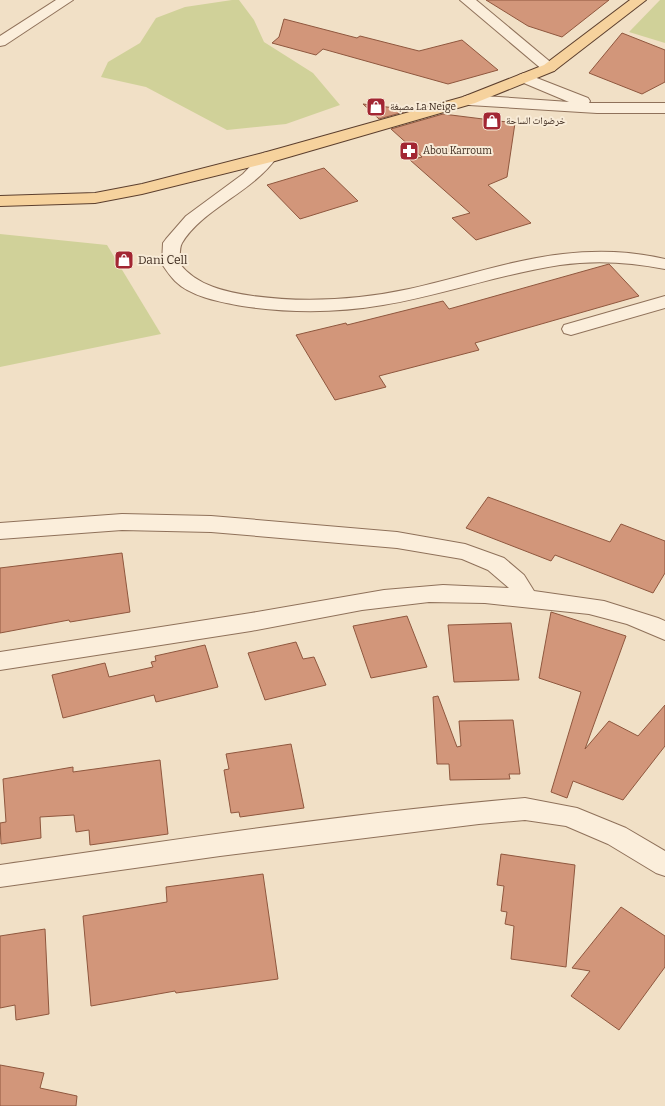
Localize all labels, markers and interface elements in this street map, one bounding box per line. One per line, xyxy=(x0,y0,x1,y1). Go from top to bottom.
shop icon: مصبغة La Neige xyxy=(365,96,387,118)
place label: مصبغة La Neige xyxy=(390,101,456,113)
shop icon: خرضوات الساحة xyxy=(481,110,503,132)
place label: خرضوات الساحة xyxy=(506,115,566,127)
pharmacy icon: Abou Karroum xyxy=(398,140,420,162)
place label: Abou Karroum xyxy=(423,145,492,157)
shop icon: Dani Cell xyxy=(113,249,135,271)
place label: Dani Cell xyxy=(138,253,188,267)

